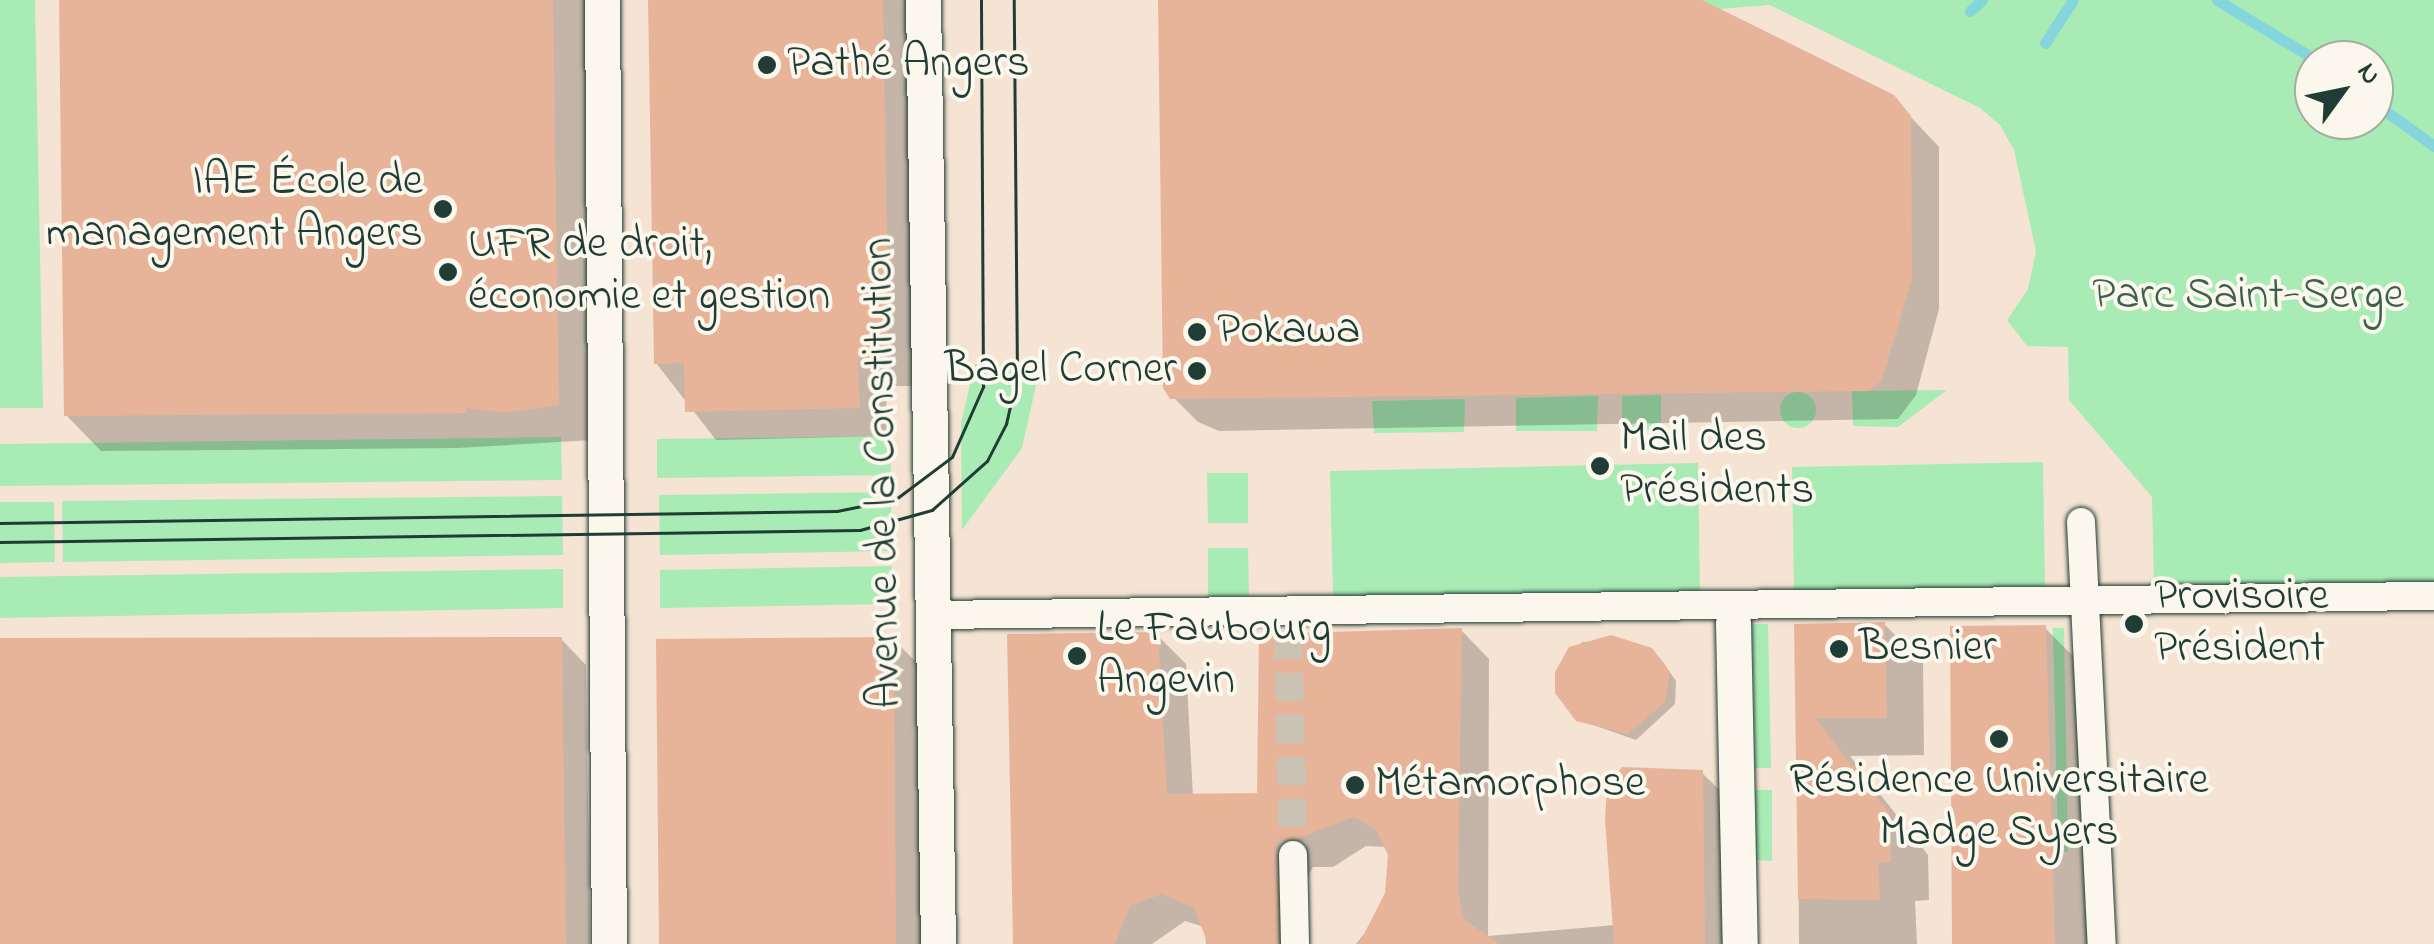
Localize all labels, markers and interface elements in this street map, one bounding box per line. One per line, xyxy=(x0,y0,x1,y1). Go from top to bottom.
place label: Pathé Angers xyxy=(787,38,1030,92)
north arrow xyxy=(2294,40,2394,140)
marker: Pathé Angers xyxy=(756,54,778,76)
text: N xyxy=(2346,55,2390,94)
place label: IAE École de management Angers xyxy=(46,156,423,262)
marker: IAE École de management Angers xyxy=(432,198,454,220)
place label: UFR de droit, économie et gestion xyxy=(468,219,830,325)
street label: Avenue de la Constitution xyxy=(853,237,915,709)
marker: UFR de droit, économie et gestion xyxy=(437,261,459,283)
park label: Parc Saint-Serge xyxy=(2092,270,2404,324)
place label: Pokawa xyxy=(1217,305,1360,359)
marker: Pokawa xyxy=(1186,321,1208,343)
place label: Bagel Corner xyxy=(945,344,1177,398)
marker: Bagel Corner xyxy=(1186,360,1208,382)
place label: Mail des Présidents xyxy=(1620,413,1814,519)
marker: Mail des Présidents xyxy=(1589,455,1611,477)
place label: Provisoire Président xyxy=(2154,571,2329,677)
place label: Le Faubourg Angevin xyxy=(1097,603,1331,709)
marker: Provisoire Président xyxy=(2123,613,2145,635)
place label: Besnier xyxy=(1859,622,1997,676)
marker: Besnier xyxy=(1828,638,1850,660)
marker: Le Faubourg Angevin xyxy=(1066,645,1088,667)
marker: Résidence Universitaire Madge Syers xyxy=(1988,728,2010,750)
place label: Résidence Universitaire Madge Syers xyxy=(1789,755,2209,861)
place label: Métamorphose xyxy=(1375,758,1645,812)
marker: Métamorphose xyxy=(1344,774,1366,796)

